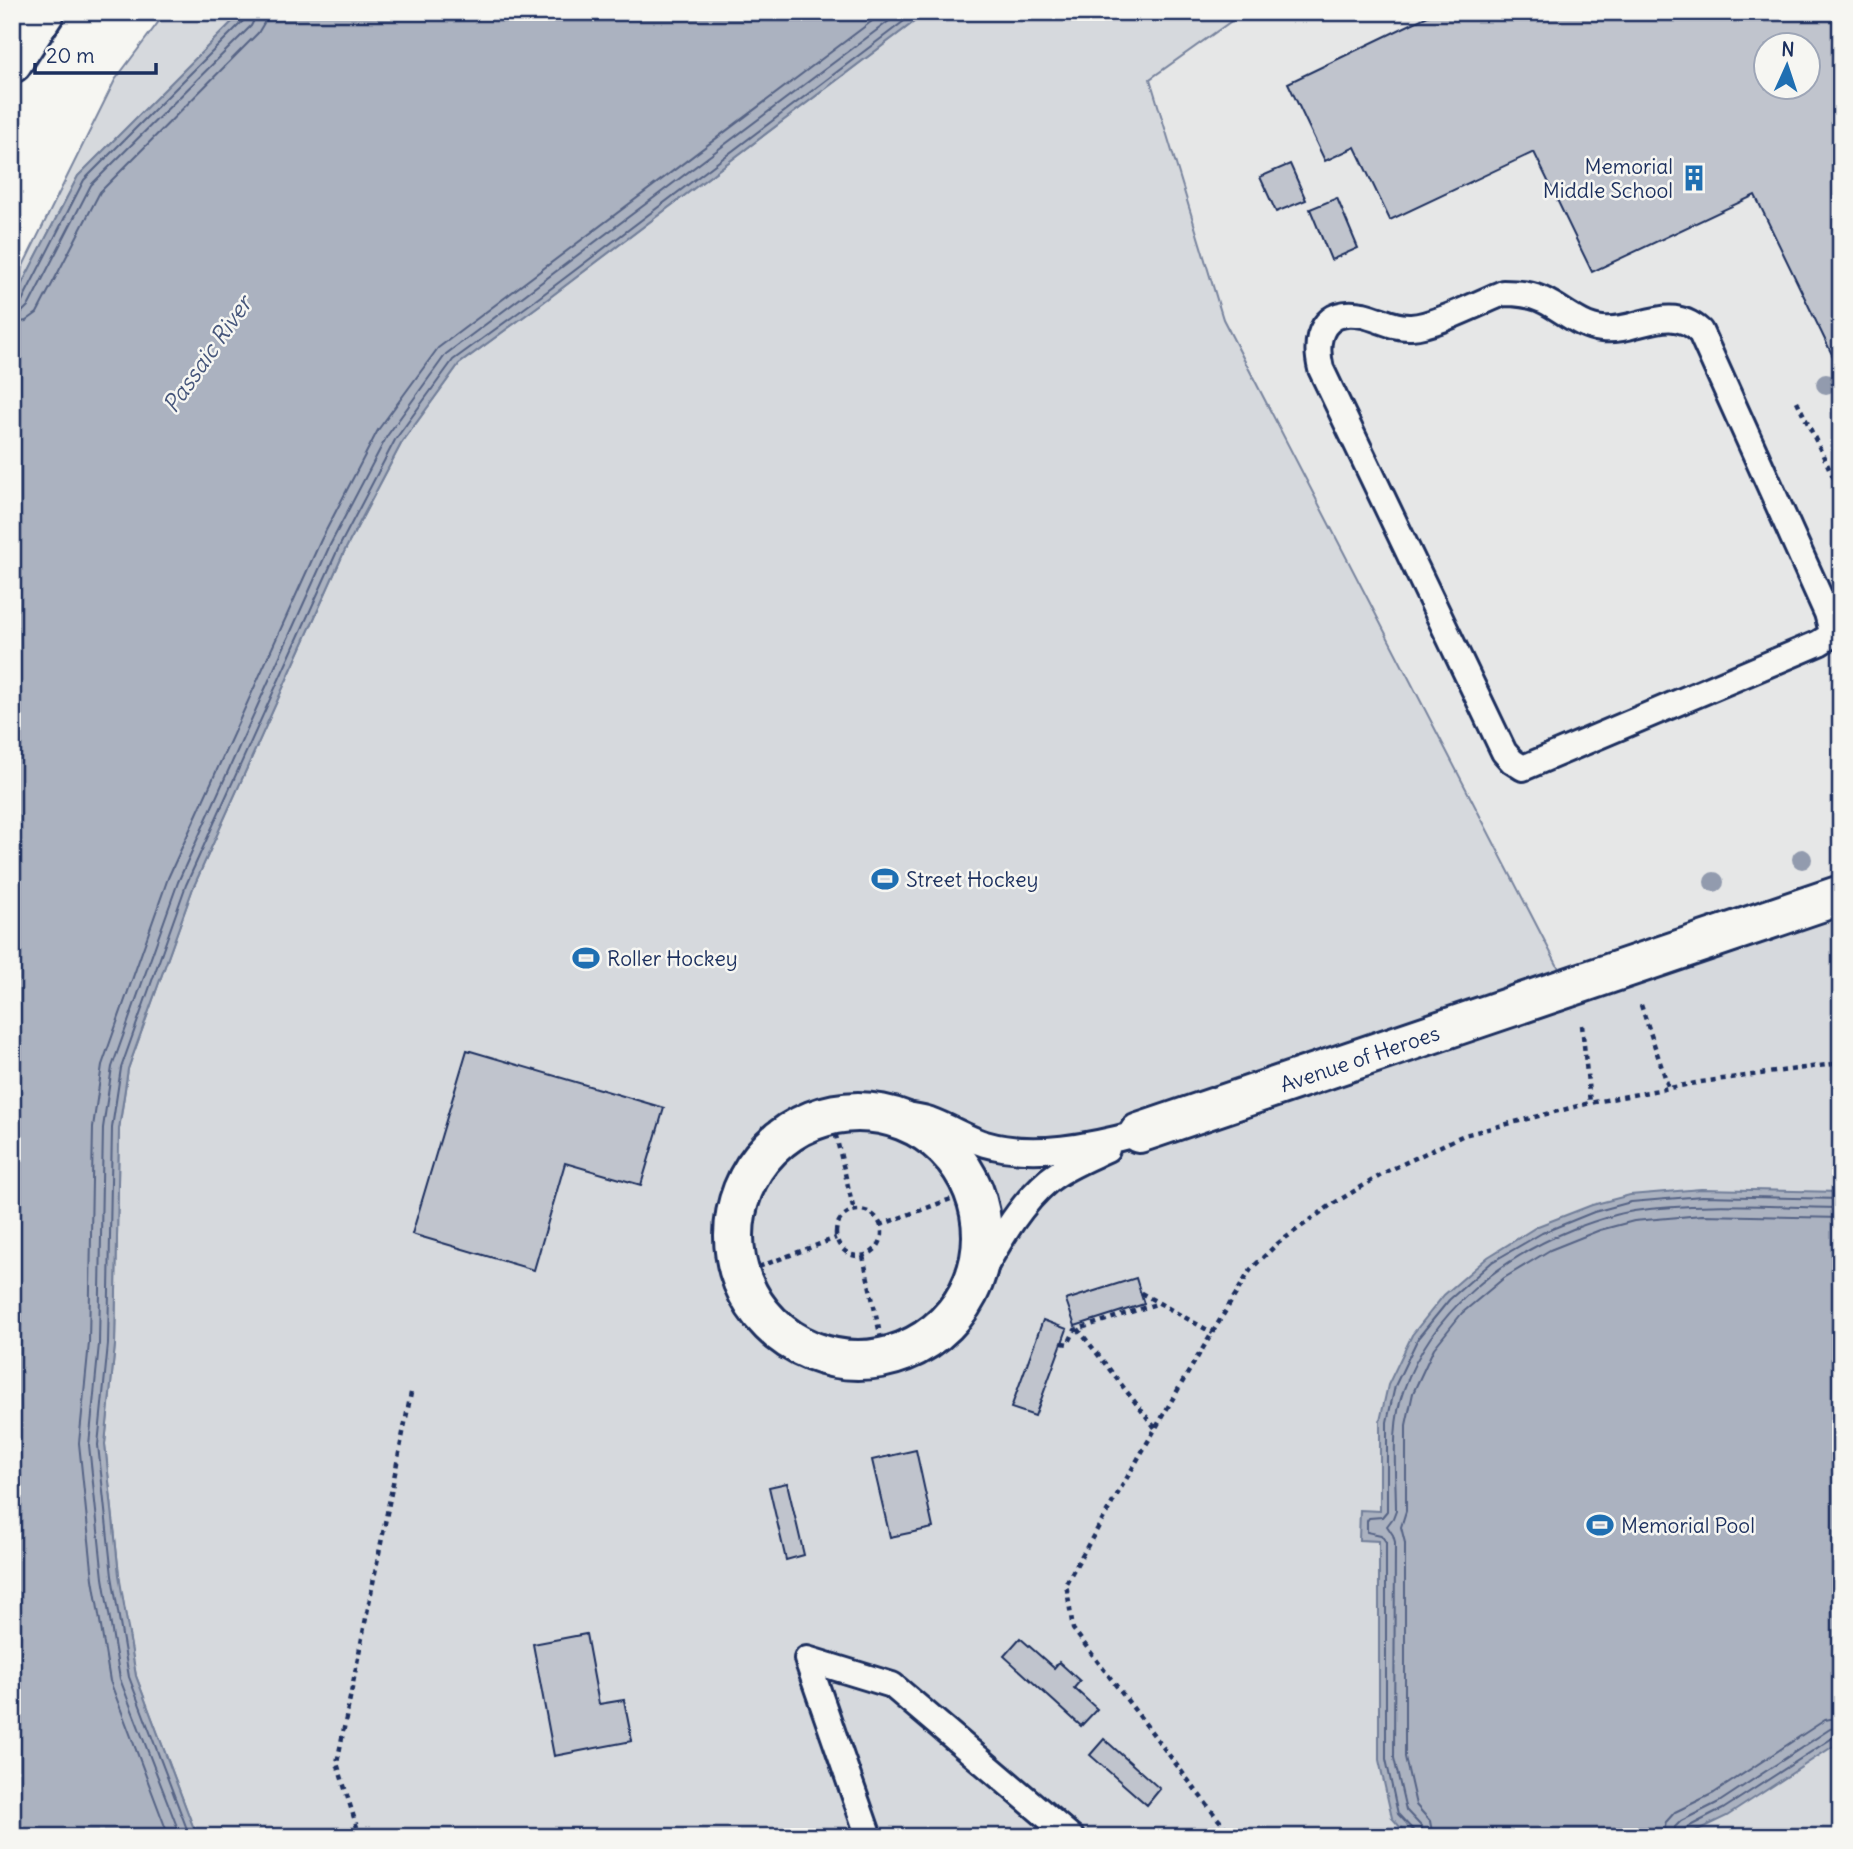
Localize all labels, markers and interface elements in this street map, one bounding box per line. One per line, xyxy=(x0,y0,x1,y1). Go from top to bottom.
scale bar xyxy=(35,32,156,76)
north arrow xyxy=(1752,32,1822,102)
text: N xyxy=(1781,37,1795,61)
text: 20 m xyxy=(46,42,95,69)
place label: Memorial Middle School xyxy=(1543,153,1673,204)
building icon: Memorial Middle School xyxy=(1679,163,1709,193)
water label: Passaic River xyxy=(156,288,259,418)
sports icon: Street Hockey xyxy=(870,864,900,894)
place label: Street Hockey xyxy=(906,866,1038,893)
sports icon: Roller Hockey xyxy=(571,943,601,973)
place label: Roller Hockey xyxy=(607,945,738,972)
street label: Avenue of Heroes xyxy=(1277,1019,1443,1098)
sports icon: Memorial Pool xyxy=(1585,1510,1615,1540)
place label: Memorial Pool xyxy=(1621,1512,1755,1539)

